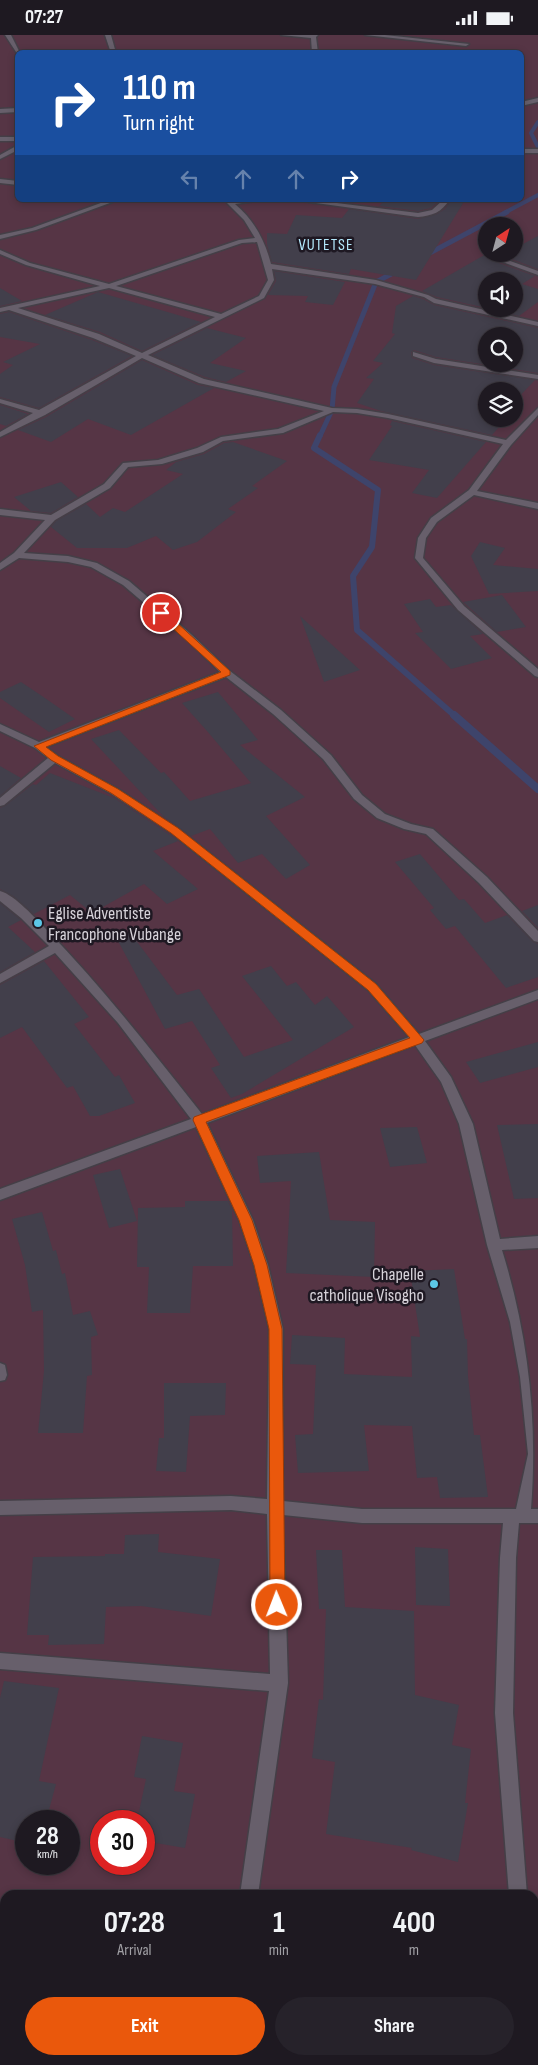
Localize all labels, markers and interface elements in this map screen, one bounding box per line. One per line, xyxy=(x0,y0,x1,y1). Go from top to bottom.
text: 07:27 xyxy=(25,6,63,29)
text: 110 m xyxy=(123,67,196,110)
icon: right xyxy=(40,70,105,135)
text: Turn right xyxy=(123,110,194,137)
icon: left xyxy=(176,165,204,193)
icon: ahead xyxy=(229,165,257,193)
icon: ahead xyxy=(282,165,310,193)
icon: right xyxy=(335,165,363,193)
north arrow xyxy=(478,217,522,263)
map controls xyxy=(478,217,523,427)
district label: VUTETSE xyxy=(298,236,354,255)
button: sound xyxy=(478,272,523,317)
button: search xyxy=(478,327,523,372)
button: layers xyxy=(478,382,523,427)
pin xyxy=(140,592,182,634)
icon: arrive xyxy=(147,599,175,627)
place label: Eglise Adventiste Francophone Vubange xyxy=(48,903,181,945)
marker: Eglise Adventiste Francophone Vubange xyxy=(32,917,44,929)
place label: Chapelle catholique Visogho xyxy=(310,1264,424,1306)
marker: Chapelle catholique Visogho xyxy=(428,1278,440,1290)
position arrow xyxy=(250,1578,302,1630)
speed limit sign: 30 xyxy=(90,1810,155,1875)
text: 28 xyxy=(36,1821,59,1852)
text: km/h xyxy=(37,1847,58,1862)
text: 07:28 xyxy=(104,1905,165,1941)
text: 1 xyxy=(273,1905,285,1941)
text: 400 xyxy=(393,1905,435,1941)
text: Arrival xyxy=(117,1941,152,1960)
text: min xyxy=(269,1941,289,1960)
text: m xyxy=(409,1941,419,1960)
button: Exit xyxy=(25,1997,265,2055)
button: Share xyxy=(275,1997,514,2055)

